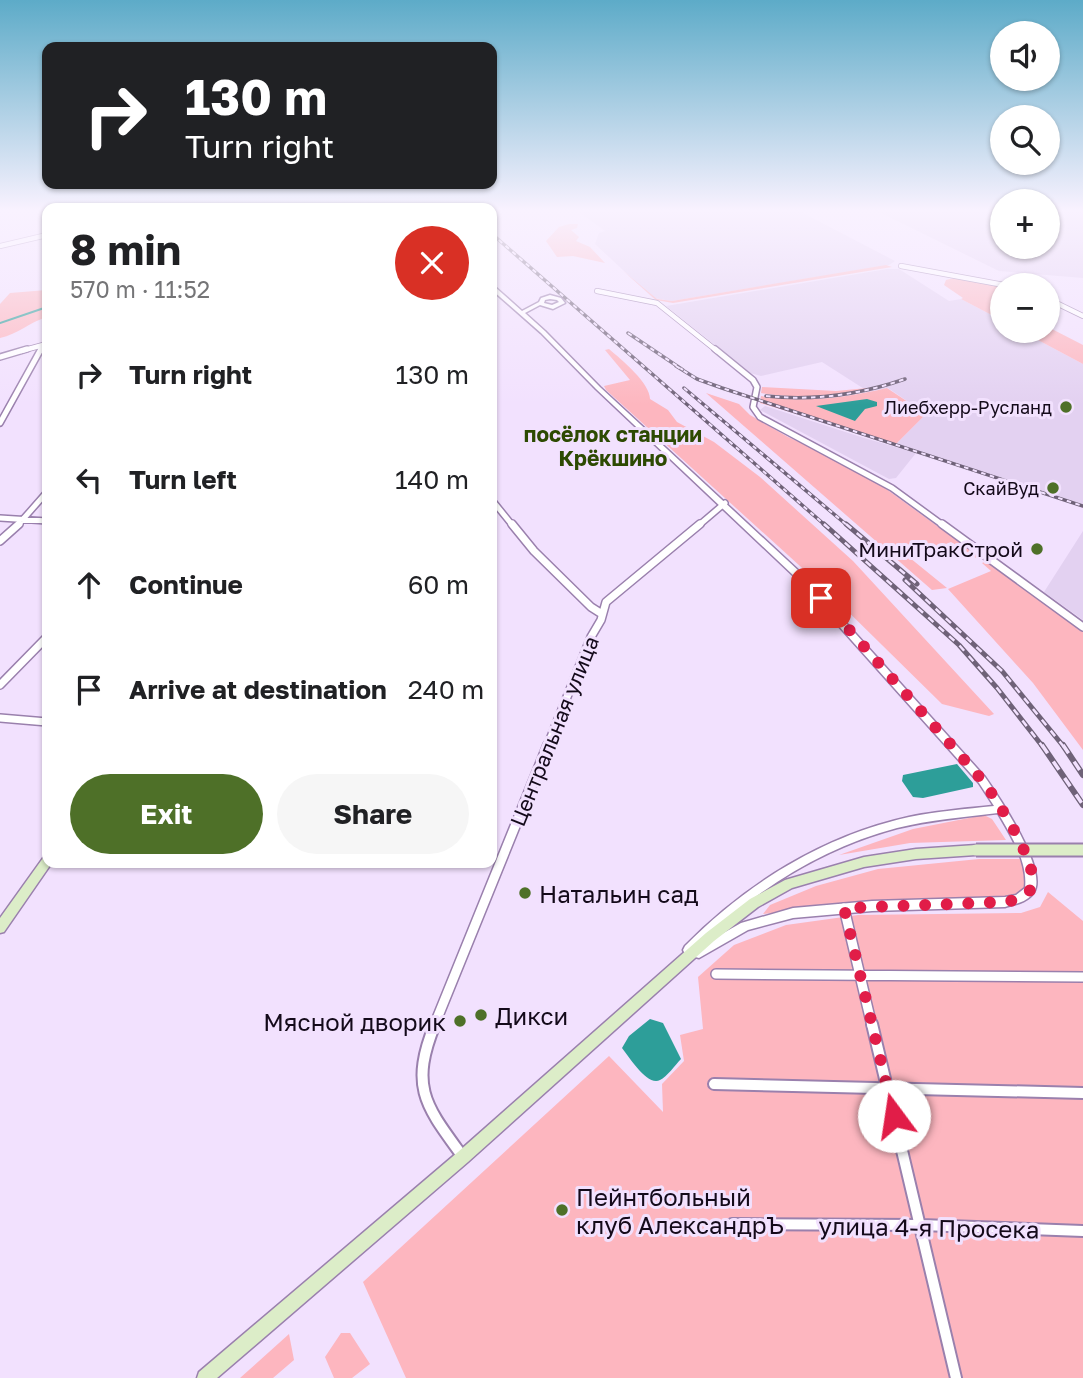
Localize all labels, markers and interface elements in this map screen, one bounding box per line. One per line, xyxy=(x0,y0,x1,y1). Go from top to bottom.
map controls xyxy=(990,21,1060,343)
button: sound xyxy=(990,21,1060,91)
text: 130 m xyxy=(185,67,327,126)
icon: right xyxy=(70,70,161,161)
button: search xyxy=(990,105,1060,175)
text: Turn right xyxy=(185,127,334,165)
button: + xyxy=(990,189,1060,259)
text: 8 min xyxy=(70,224,181,274)
button: close xyxy=(395,226,469,300)
button: − xyxy=(990,273,1060,343)
text: 570 m · 11:52 xyxy=(70,275,210,303)
icon: right xyxy=(70,356,108,394)
text: Turn right xyxy=(129,359,252,390)
text: 130 m xyxy=(396,359,469,390)
place label: Лиебхерр-Русланд xyxy=(884,396,1052,418)
marker: Лиебхерр-Русланд xyxy=(1058,399,1074,415)
district label: посёлок станции Крёкшино xyxy=(524,421,702,471)
icon: left xyxy=(70,461,108,499)
text: Turn left xyxy=(129,464,237,495)
text: 140 m xyxy=(395,464,469,495)
place label: СкайВуд xyxy=(963,477,1039,499)
marker: СкайВуд xyxy=(1045,480,1061,496)
place label: МиниТракСтрой xyxy=(858,536,1023,562)
marker: МиниТракСтрой xyxy=(1029,541,1045,557)
icon: ahead xyxy=(70,566,108,604)
pin xyxy=(791,568,851,628)
text: Continue xyxy=(129,569,243,600)
text: 60 m xyxy=(408,569,469,600)
icon: arrive xyxy=(802,579,840,617)
street label: Центральная улица xyxy=(504,632,604,830)
icon: arrive xyxy=(70,671,108,709)
text: Arrive at destination xyxy=(129,674,387,705)
text: 240 m xyxy=(408,674,484,705)
button: Exit xyxy=(70,774,263,854)
button: Share xyxy=(277,774,469,854)
place label: Натальин сад xyxy=(539,879,698,908)
marker: Натальин сад xyxy=(517,885,533,901)
place label: Дикси xyxy=(495,1001,568,1030)
place label: Мясной дворик xyxy=(263,1007,446,1036)
marker: Дикси xyxy=(473,1007,489,1023)
marker: Мясной дворик xyxy=(452,1013,468,1029)
position arrow xyxy=(857,1079,931,1153)
place label: Пейнтбольный клуб АлександрЪ xyxy=(576,1182,784,1239)
marker: Пейнтбольный клуб АлександрЪ xyxy=(554,1202,570,1218)
street label: улица 4-я Просека xyxy=(818,1211,1040,1243)

